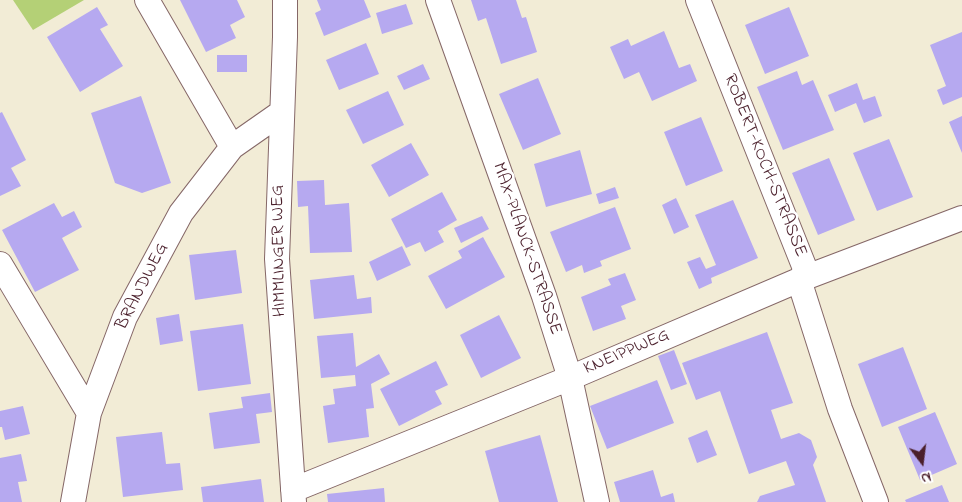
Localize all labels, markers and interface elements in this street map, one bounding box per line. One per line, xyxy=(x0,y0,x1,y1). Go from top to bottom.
street label: ROBERT-KOCH-STRASSE xyxy=(717,71,811,261)
street label: MAX-PLANCK-STRASSE xyxy=(486,160,566,338)
street label: HIMMLINGER WEG xyxy=(268,185,292,317)
street label: BRANDWEG xyxy=(112,240,174,334)
street label: KNEIPPWEG xyxy=(581,325,673,381)
north arrow xyxy=(897,437,947,487)
text: N xyxy=(919,466,933,488)

